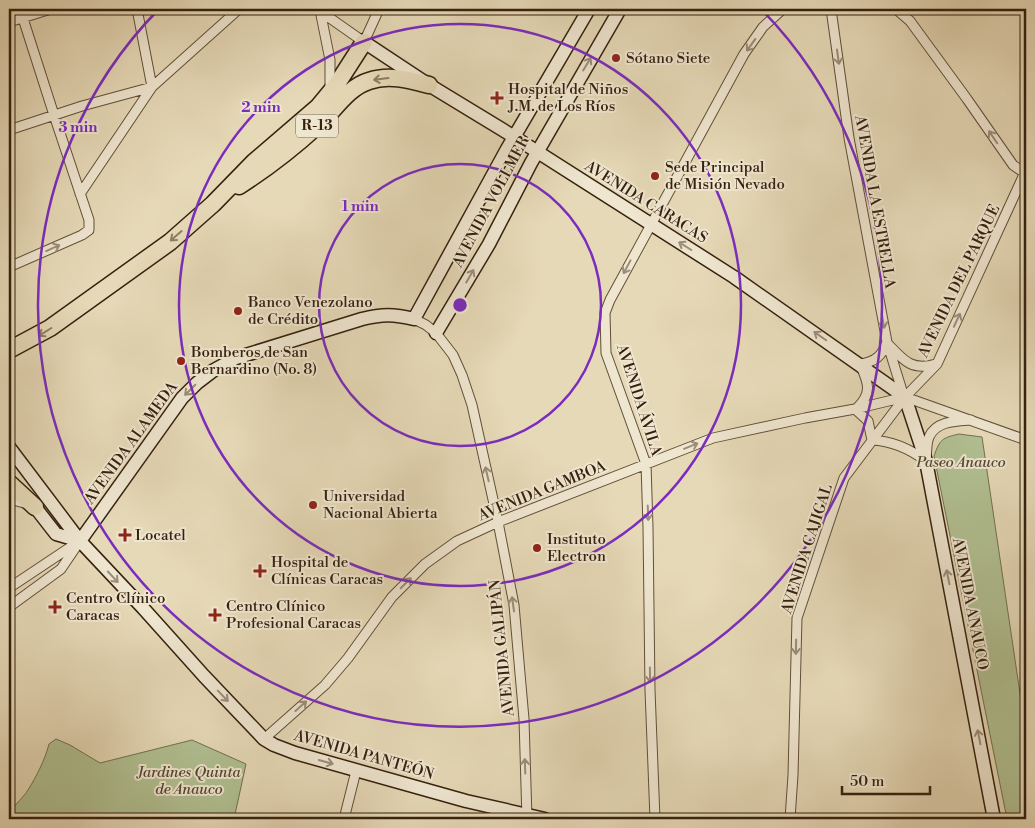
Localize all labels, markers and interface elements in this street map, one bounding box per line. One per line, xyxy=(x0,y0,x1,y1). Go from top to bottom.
one-way arrow xyxy=(746,38,756,52)
place label: Sótano Siete xyxy=(626,49,710,68)
one-way arrow xyxy=(833,49,843,65)
marker: Sótano Siete xyxy=(610,52,622,64)
one-way arrow xyxy=(582,57,592,72)
one-way arrow xyxy=(374,74,390,84)
place label: Hospital de Niños J.M. de Los Ríos xyxy=(507,80,628,116)
marker: Hospital de Niños J.M. de Los Ríos xyxy=(490,91,504,105)
text: 2 min xyxy=(241,98,281,117)
street label: AVENIDA LA ESTRELLA xyxy=(850,113,900,291)
road number: R-13 xyxy=(296,114,338,138)
text: 3 min xyxy=(58,118,98,137)
one-way arrow xyxy=(988,131,998,145)
street label: AVENIDA VOLLMER xyxy=(448,133,534,272)
street label: AVENIDA CARACAS xyxy=(580,156,711,247)
place label: Sede Principal de Misión Nevado xyxy=(665,158,785,194)
marker: Sede Principal de Misión Nevado xyxy=(649,170,661,182)
text: 1 min xyxy=(341,197,379,216)
street label: AVENIDA DEL PARQUE xyxy=(913,201,1004,362)
one-way arrow xyxy=(170,230,183,241)
one-way arrow xyxy=(678,240,692,251)
one-way arrow xyxy=(45,242,60,252)
one-way arrow xyxy=(622,259,632,273)
one-way arrow xyxy=(465,270,475,284)
place label: Banco Venezolano de Crédito xyxy=(247,293,373,329)
centre of rings xyxy=(451,296,469,314)
marker: Banco Venezolano de Crédito xyxy=(232,305,244,317)
one-way arrow xyxy=(878,312,888,328)
one-way arrow xyxy=(953,313,963,328)
one-way arrow xyxy=(38,327,52,337)
one-way arrow xyxy=(813,331,827,341)
street label: AVENIDA ÁVILA xyxy=(612,340,667,459)
place label: Bomberos de San Bernardino (No. 8) xyxy=(190,343,317,379)
marker: Bomberos de San Bernardino (No. 8) xyxy=(175,355,187,367)
street label: AVENIDA ALAMEDA xyxy=(80,378,182,509)
one-way arrow xyxy=(184,384,196,396)
one-way arrow xyxy=(683,441,698,450)
park label: Paseo Anauco xyxy=(915,453,1006,472)
street label: AVENIDA GAMBOA xyxy=(474,456,609,526)
one-way arrow xyxy=(482,467,491,483)
street label: AVENIDA CAJIGAL xyxy=(777,482,837,617)
place label: Universidad Nacional Abierta xyxy=(323,487,438,523)
marker: Universidad Nacional Abierta xyxy=(307,499,319,511)
one-way arrow xyxy=(643,504,652,520)
place label: Locatel xyxy=(135,526,186,545)
marker: Locatel xyxy=(119,529,131,541)
place label: Instituto Electron xyxy=(547,530,606,566)
street label: AVENIDA ANAUCO xyxy=(948,535,992,672)
marker: Instituto Electron xyxy=(531,542,543,554)
place label: Hospital de Clínicas Caracas xyxy=(271,553,383,589)
marker: Hospital de Clínicas Caracas xyxy=(253,564,267,578)
one-way arrow xyxy=(107,570,119,583)
one-way arrow xyxy=(943,570,952,586)
one-way arrow xyxy=(400,577,412,589)
street label: AVENIDA GALIPÁN xyxy=(484,579,519,718)
place label: Centro Clínico Caracas xyxy=(66,589,166,625)
one-way arrow xyxy=(508,596,518,612)
place label: Centro Clínico Profesional Caracas xyxy=(226,597,361,633)
marker: Centro Clínico Caracas xyxy=(48,600,62,614)
marker: Centro Clínico Profesional Caracas xyxy=(208,608,222,622)
one-way arrow xyxy=(791,638,801,655)
one-way arrow xyxy=(645,666,655,683)
one-way arrow xyxy=(217,690,229,703)
one-way arrow xyxy=(294,700,307,712)
street label: AVENIDA PANTEÓN xyxy=(291,725,436,784)
one-way arrow xyxy=(973,729,983,745)
one-way arrow xyxy=(317,758,333,768)
one-way arrow xyxy=(521,758,530,774)
park label: Jardines Quinta de Anauco xyxy=(135,763,241,799)
scale bar xyxy=(842,763,930,795)
text: 50 m xyxy=(850,772,884,791)

